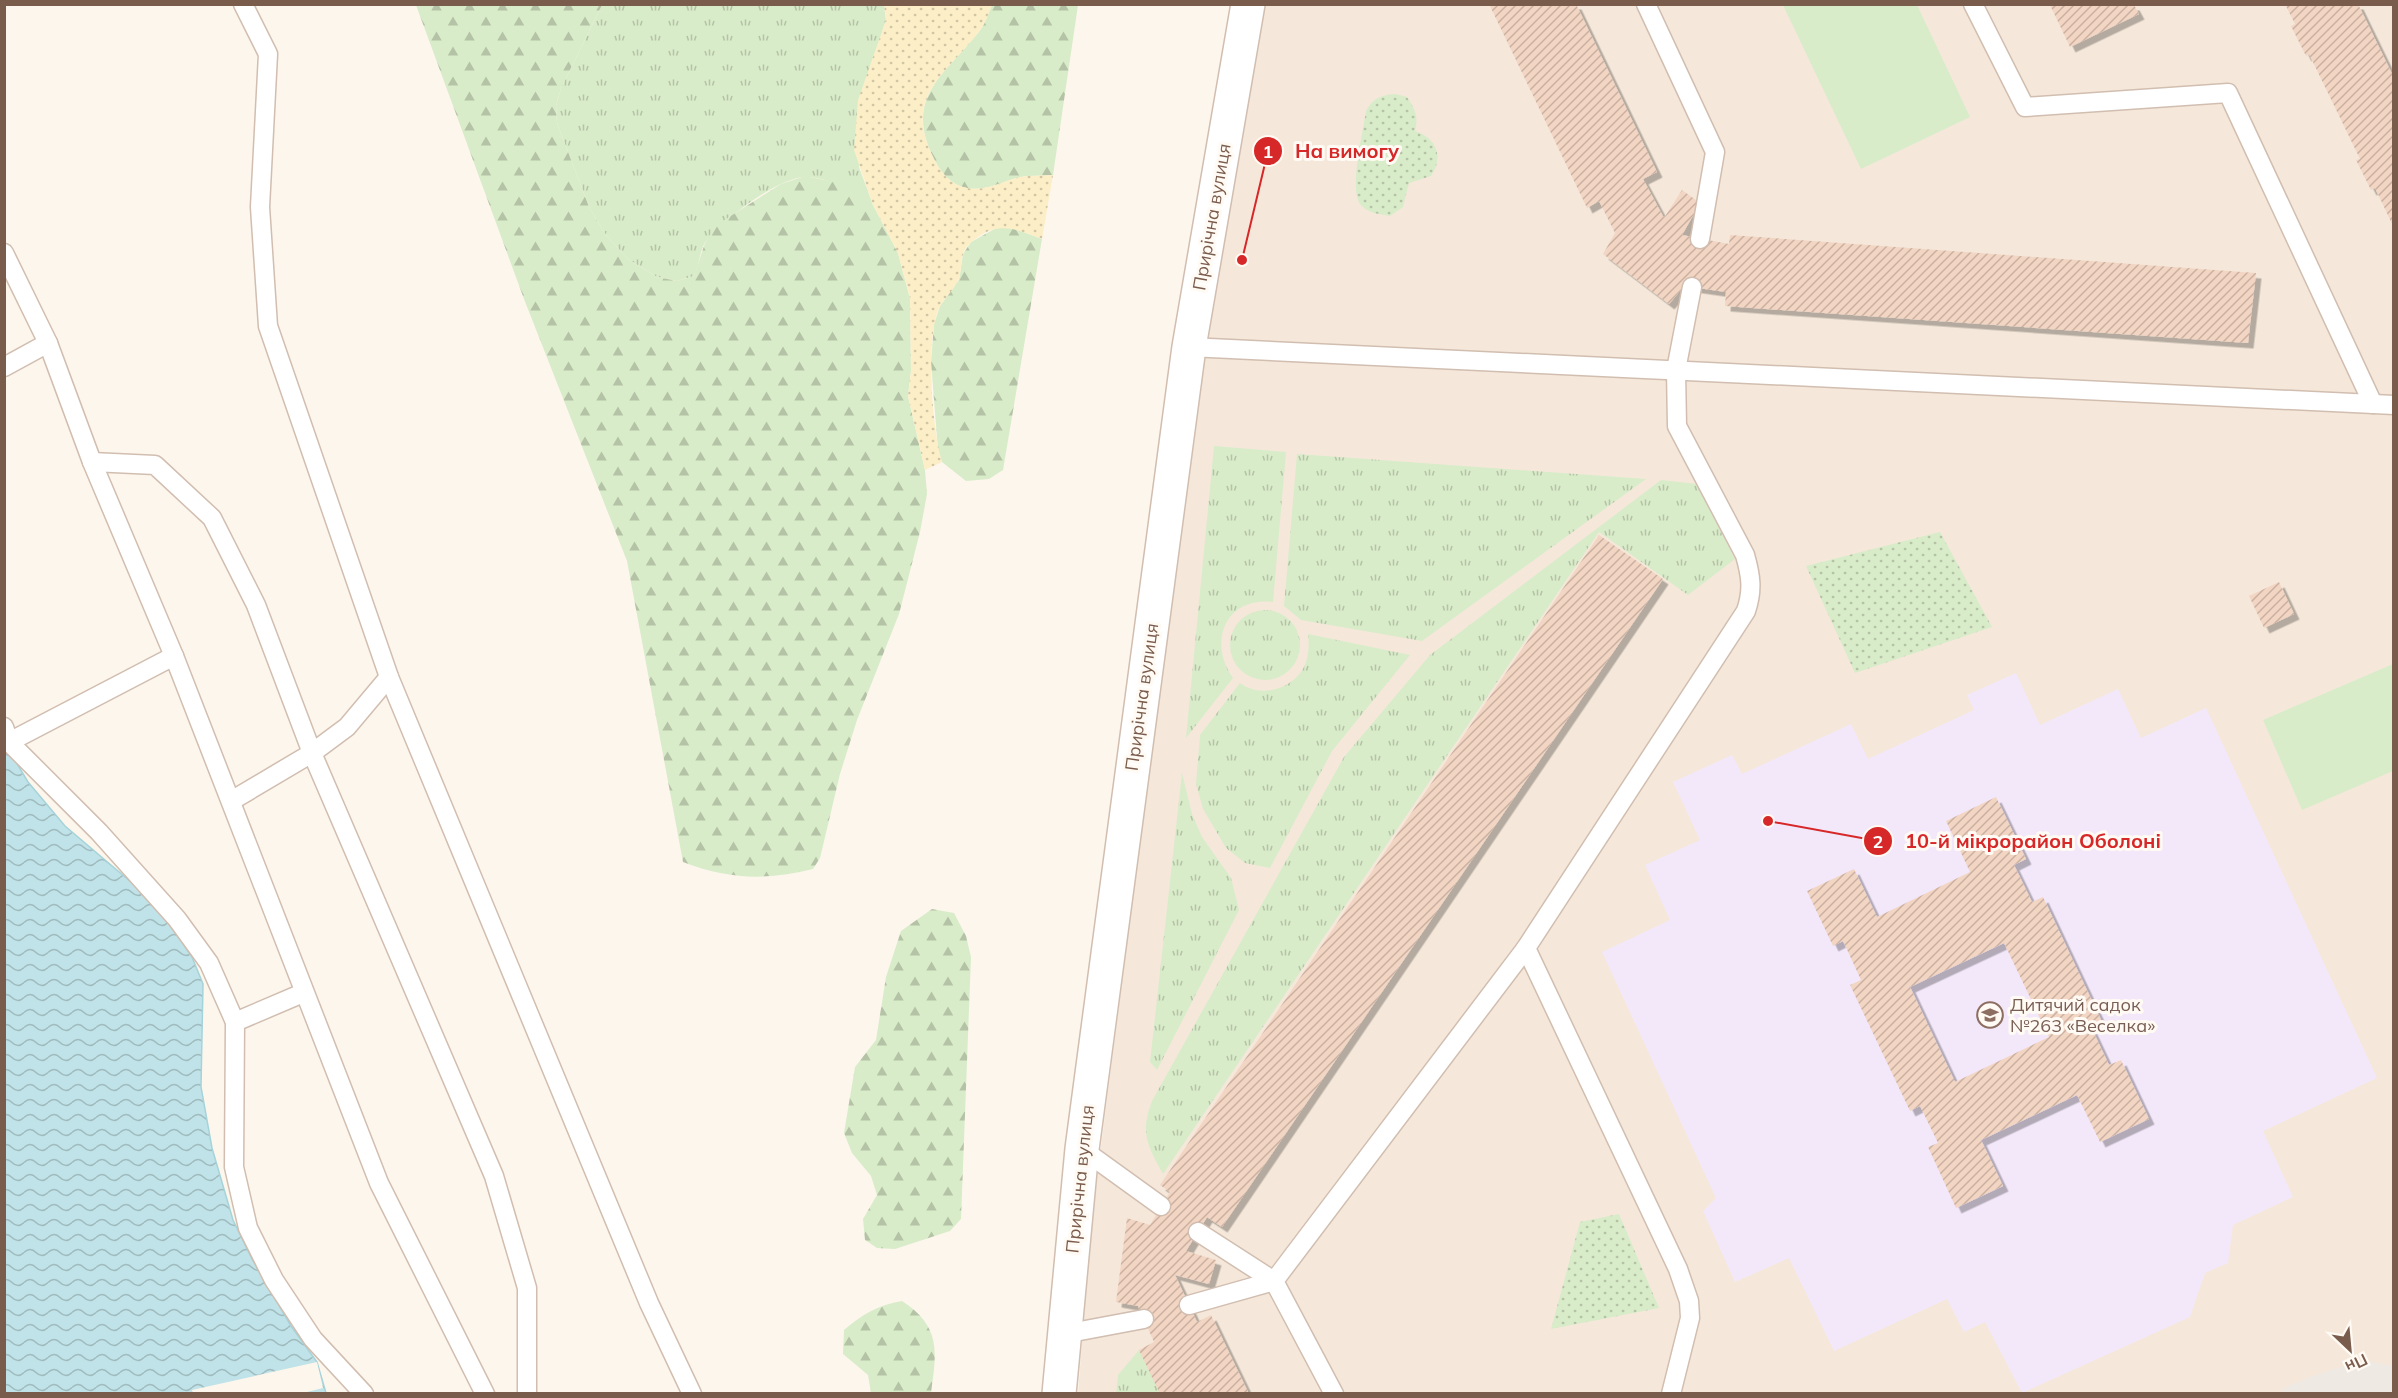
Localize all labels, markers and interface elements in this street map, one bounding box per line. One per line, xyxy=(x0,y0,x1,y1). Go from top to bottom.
callout: На вимогу xyxy=(1253,132,1411,170)
text: На вимогу xyxy=(1295,138,1400,163)
text: 1 xyxy=(1263,140,1273,163)
street label: Прирічна вулиця xyxy=(1187,142,1236,292)
street label: Прирічна вулиця xyxy=(1120,622,1163,772)
callout: 10-й мікрорайон Оболоні xyxy=(1863,822,2173,860)
text: 10-й мікрорайон Оболоні xyxy=(1905,828,2161,853)
text: 2 xyxy=(1873,830,1883,853)
place label: Дитячий садок №263 «Веселка» xyxy=(2010,993,2155,1037)
school or university icon: Дитячий садок №263 «Веселка» xyxy=(1975,1000,2005,1030)
street label: Прирічна вулиця xyxy=(1060,1104,1099,1254)
north arrow xyxy=(2320,1320,2380,1380)
text: Пн xyxy=(2342,1350,2371,1377)

